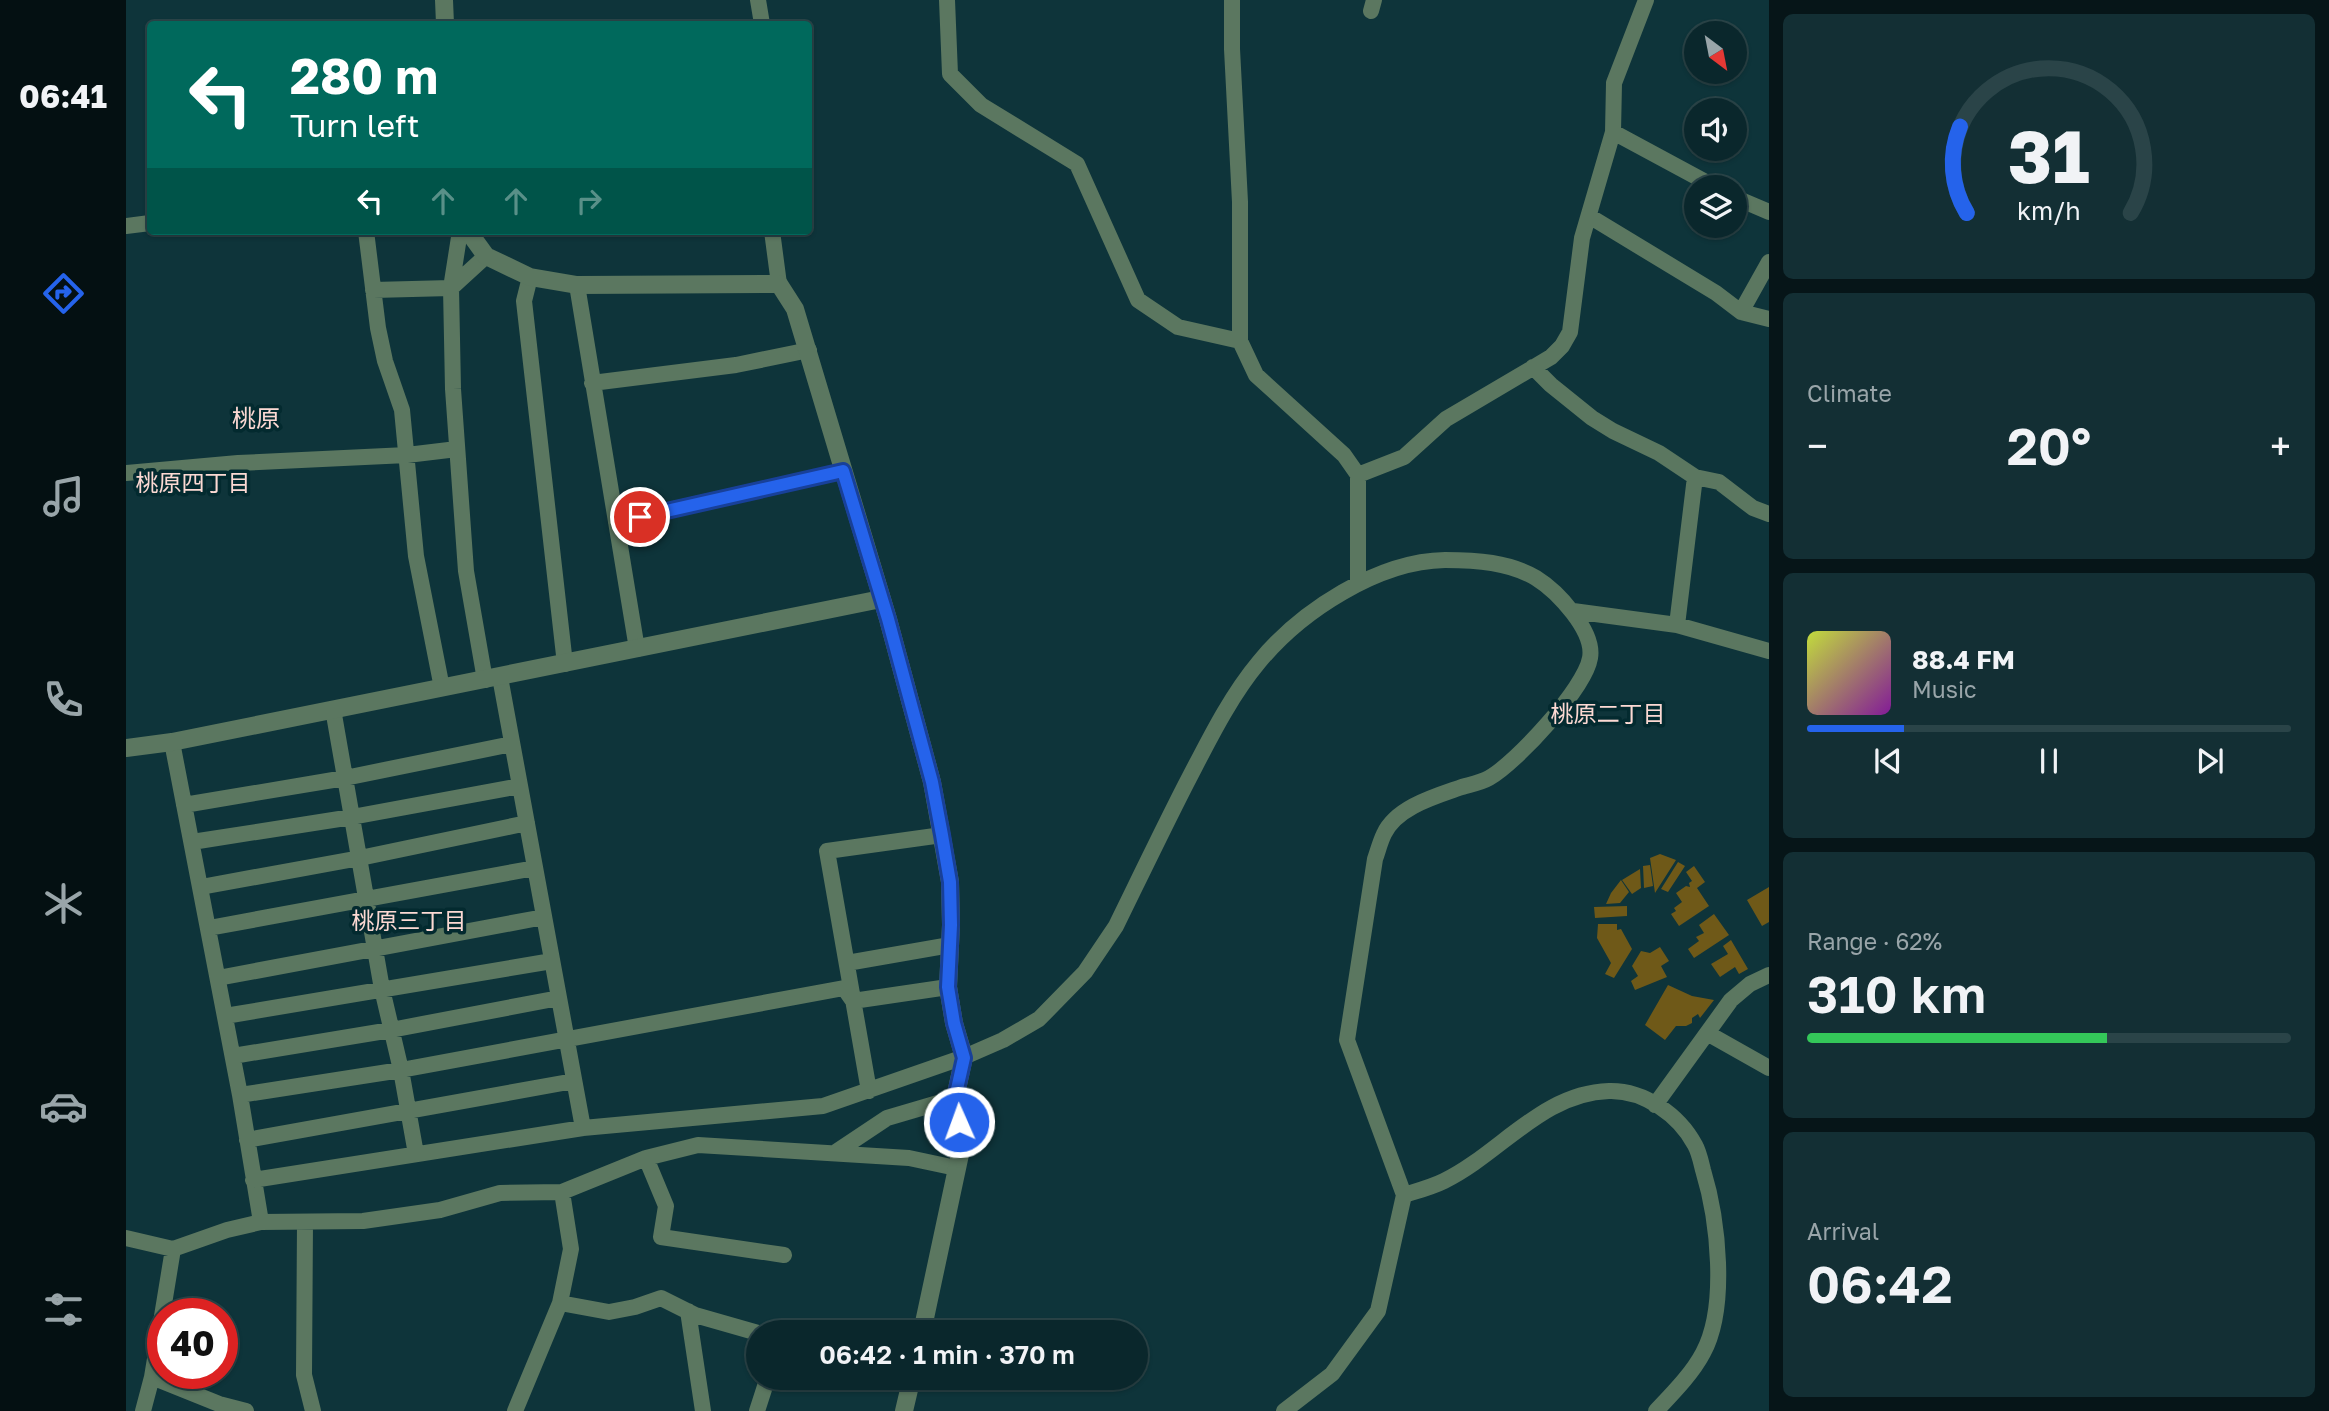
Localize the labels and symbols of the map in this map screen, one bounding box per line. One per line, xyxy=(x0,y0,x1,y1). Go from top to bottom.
north arrow xyxy=(1684,21,1746,84)
district label: 桃原 xyxy=(232,403,280,432)
district label: 桃原四丁目 xyxy=(136,468,251,496)
pin xyxy=(610,487,670,547)
district label: 桃原二丁目 xyxy=(1551,699,1666,727)
district label: 桃原三丁目 xyxy=(352,906,467,934)
position arrow xyxy=(922,1085,996,1159)
speed limit sign: 40 xyxy=(147,1298,238,1389)

